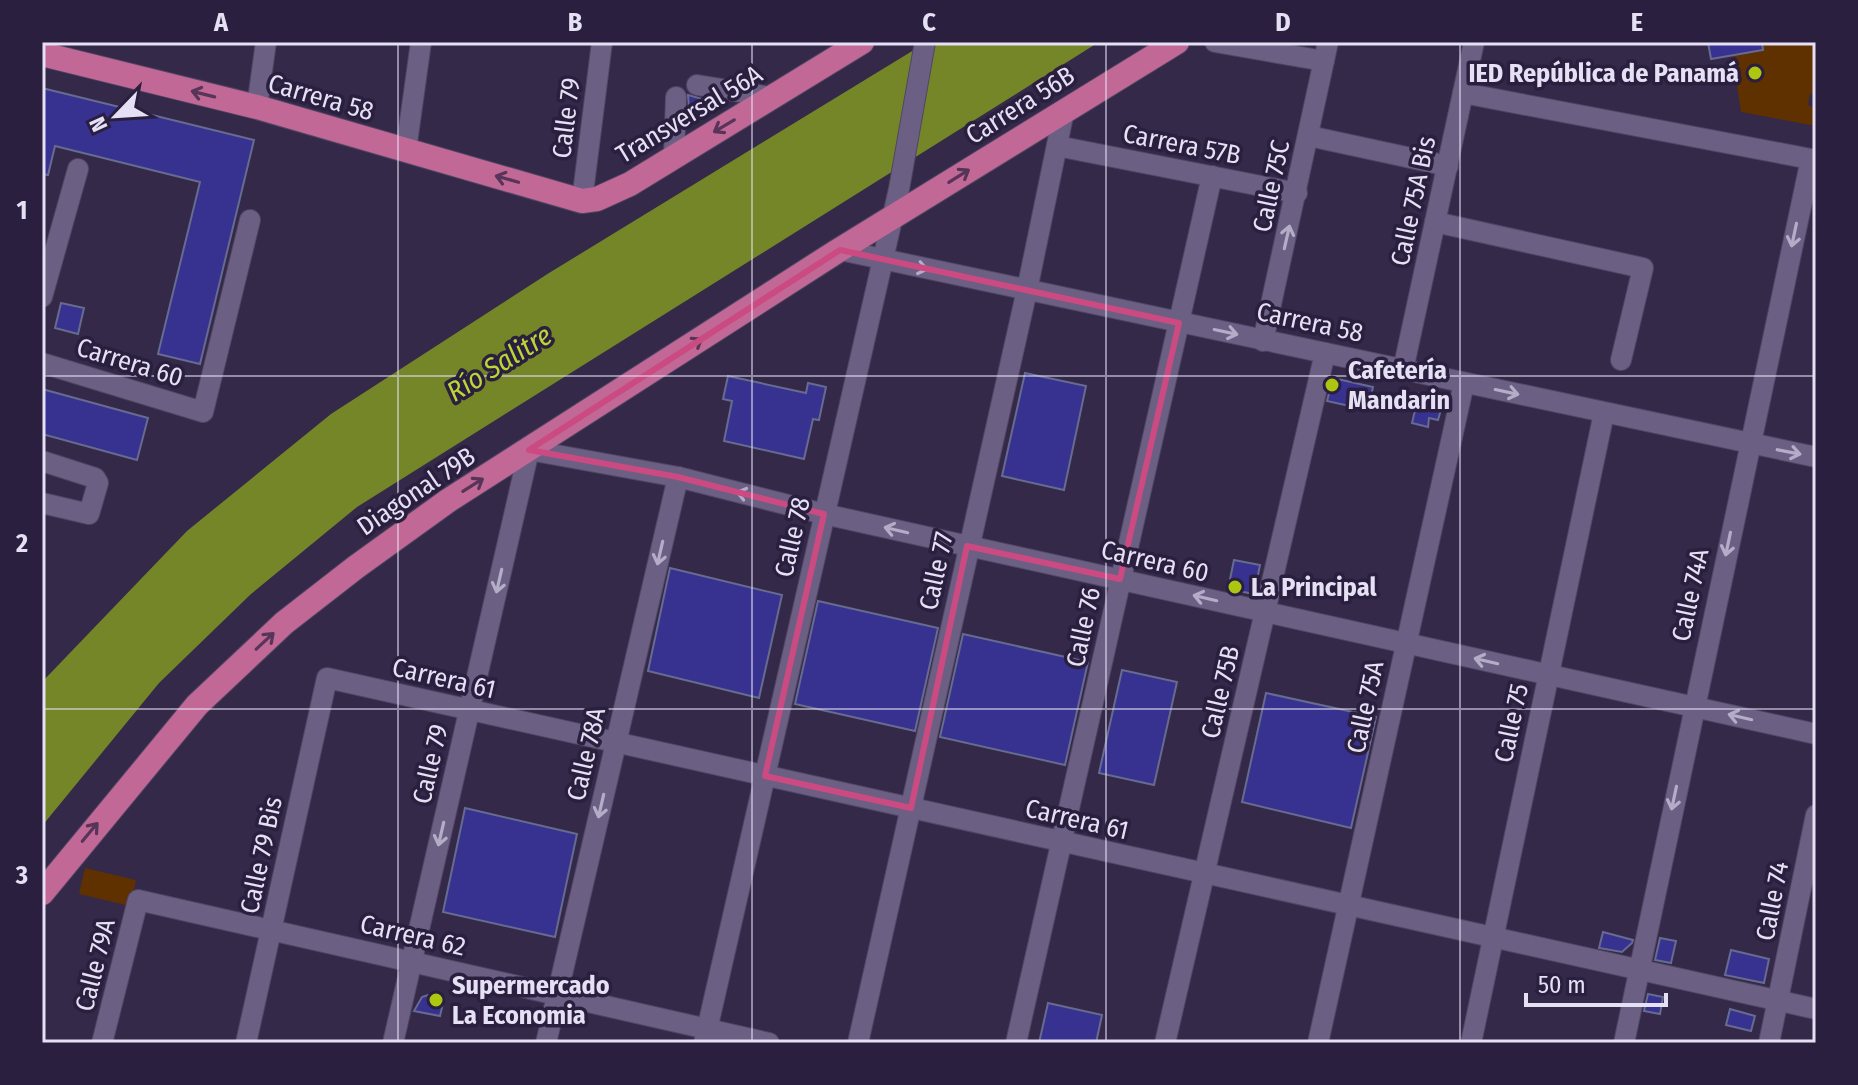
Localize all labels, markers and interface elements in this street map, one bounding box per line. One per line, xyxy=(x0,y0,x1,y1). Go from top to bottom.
text: A xyxy=(213,7,229,38)
text: B xyxy=(568,7,583,38)
text: C xyxy=(922,7,936,38)
text: D xyxy=(1275,7,1291,38)
text: E xyxy=(1631,7,1643,38)
place label: IED República de Panamá xyxy=(1469,58,1739,89)
street label: Transversal 56A xyxy=(611,59,768,170)
street label: Carrera 56B xyxy=(960,60,1080,151)
marker: IED República de Panamá xyxy=(1746,64,1764,82)
street label: Carrera 58 xyxy=(265,68,377,127)
north arrow xyxy=(76,76,156,156)
street label: Calle 79 xyxy=(546,76,587,160)
one-way arrow xyxy=(191,86,216,101)
text: N xyxy=(83,113,113,136)
one-way arrow xyxy=(713,118,735,134)
street label: Carrera 57B xyxy=(1120,118,1243,171)
street label: Calle 75A Bis xyxy=(1385,133,1442,269)
street label: Calle 75C xyxy=(1247,137,1296,235)
one-way arrow xyxy=(947,168,969,185)
one-way arrow xyxy=(495,171,521,186)
text: 1 xyxy=(17,195,28,226)
one-way arrow xyxy=(1786,222,1801,247)
one-way arrow xyxy=(1280,225,1295,251)
one-way arrow xyxy=(903,260,929,275)
street label: Carrera 58 xyxy=(1254,296,1366,349)
water label: Río Salitre xyxy=(441,318,558,408)
one-way arrow xyxy=(1212,326,1238,341)
street label: Carrera 60 xyxy=(73,332,187,393)
one-way arrow xyxy=(680,336,703,352)
place label: Cafetería Mandarin xyxy=(1348,355,1450,416)
marker: Cafetería Mandarin xyxy=(1323,376,1341,394)
one-way arrow xyxy=(1494,386,1519,401)
street label: Diagonal 79B xyxy=(351,441,481,542)
one-way arrow xyxy=(1776,445,1801,460)
one-way arrow xyxy=(461,476,484,492)
one-way arrow xyxy=(736,486,761,501)
street label: Calle 78 xyxy=(768,494,817,580)
one-way arrow xyxy=(884,522,910,537)
text: 2 xyxy=(15,528,28,559)
street label: Calle 77 xyxy=(913,529,960,613)
one-way arrow xyxy=(1720,531,1735,556)
street label: Carrera 60 xyxy=(1098,534,1212,589)
one-way arrow xyxy=(652,540,667,565)
street label: Calle 74A xyxy=(1666,546,1715,644)
one-way arrow xyxy=(491,567,506,593)
place label: La Principal xyxy=(1251,572,1377,603)
marker: La Principal xyxy=(1226,578,1244,596)
street label: Calle 76 xyxy=(1060,584,1107,670)
one-way arrow xyxy=(1193,590,1218,605)
one-way arrow xyxy=(255,632,275,650)
street label: Calle 75B xyxy=(1195,643,1246,742)
street label: Carrera 61 xyxy=(389,652,498,705)
one-way arrow xyxy=(1474,653,1499,668)
street label: Calle 75A xyxy=(1341,658,1390,756)
street label: Calle 75 xyxy=(1488,681,1535,765)
street label: Calle 78A xyxy=(561,704,612,804)
one-way arrow xyxy=(1728,709,1753,724)
street label: Calle 79 xyxy=(406,721,455,807)
one-way arrow xyxy=(1666,785,1681,811)
one-way arrow xyxy=(593,793,608,818)
street label: Carrera 61 xyxy=(1022,793,1131,846)
street label: Calle 79 Bis xyxy=(234,794,289,916)
one-way arrow xyxy=(432,821,447,847)
one-way arrow xyxy=(81,822,99,843)
street label: Calle 74 xyxy=(1750,859,1795,943)
text: 3 xyxy=(15,860,28,891)
street label: Carrera 62 xyxy=(357,908,469,963)
street label: Calle 79A xyxy=(69,915,122,1015)
scale bar xyxy=(1526,957,1666,1007)
place label: Supermercado La Economia xyxy=(452,970,610,1031)
text: 50 m xyxy=(1538,971,1586,999)
marker: Supermercado La Economia xyxy=(427,991,445,1009)

